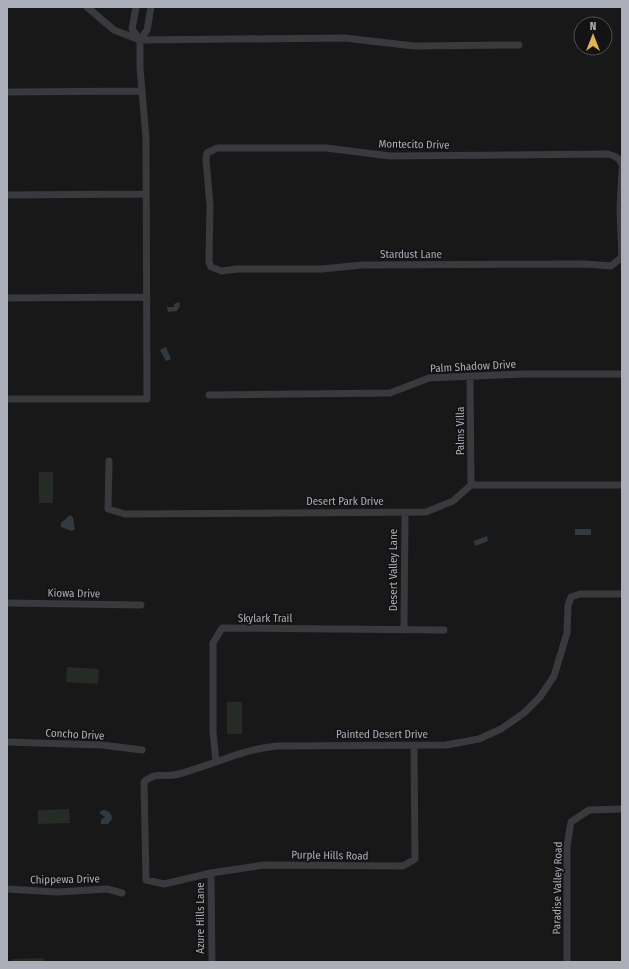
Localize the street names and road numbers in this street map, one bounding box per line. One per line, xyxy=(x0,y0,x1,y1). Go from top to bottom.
street label: Montecito Drive xyxy=(378,137,450,152)
street label: Stardust Lane xyxy=(380,248,442,261)
street label: Palm Shadow Drive xyxy=(430,358,516,375)
street label: Palms Villa xyxy=(454,407,467,455)
street label: Desert Park Drive xyxy=(306,495,384,508)
street label: Desert Valley Lane xyxy=(387,529,400,611)
street label: Kiowa Drive xyxy=(48,587,100,600)
street label: Skylark Trail xyxy=(238,612,292,625)
street label: Concho Drive xyxy=(45,726,105,743)
street label: Painted Desert Drive xyxy=(336,728,428,741)
street label: Paradise Valley Road xyxy=(550,842,565,934)
street label: Purple Hills Road xyxy=(291,848,369,863)
street label: Chippewa Drive xyxy=(30,872,100,887)
street label: Azure Hills Lane xyxy=(194,882,207,954)

